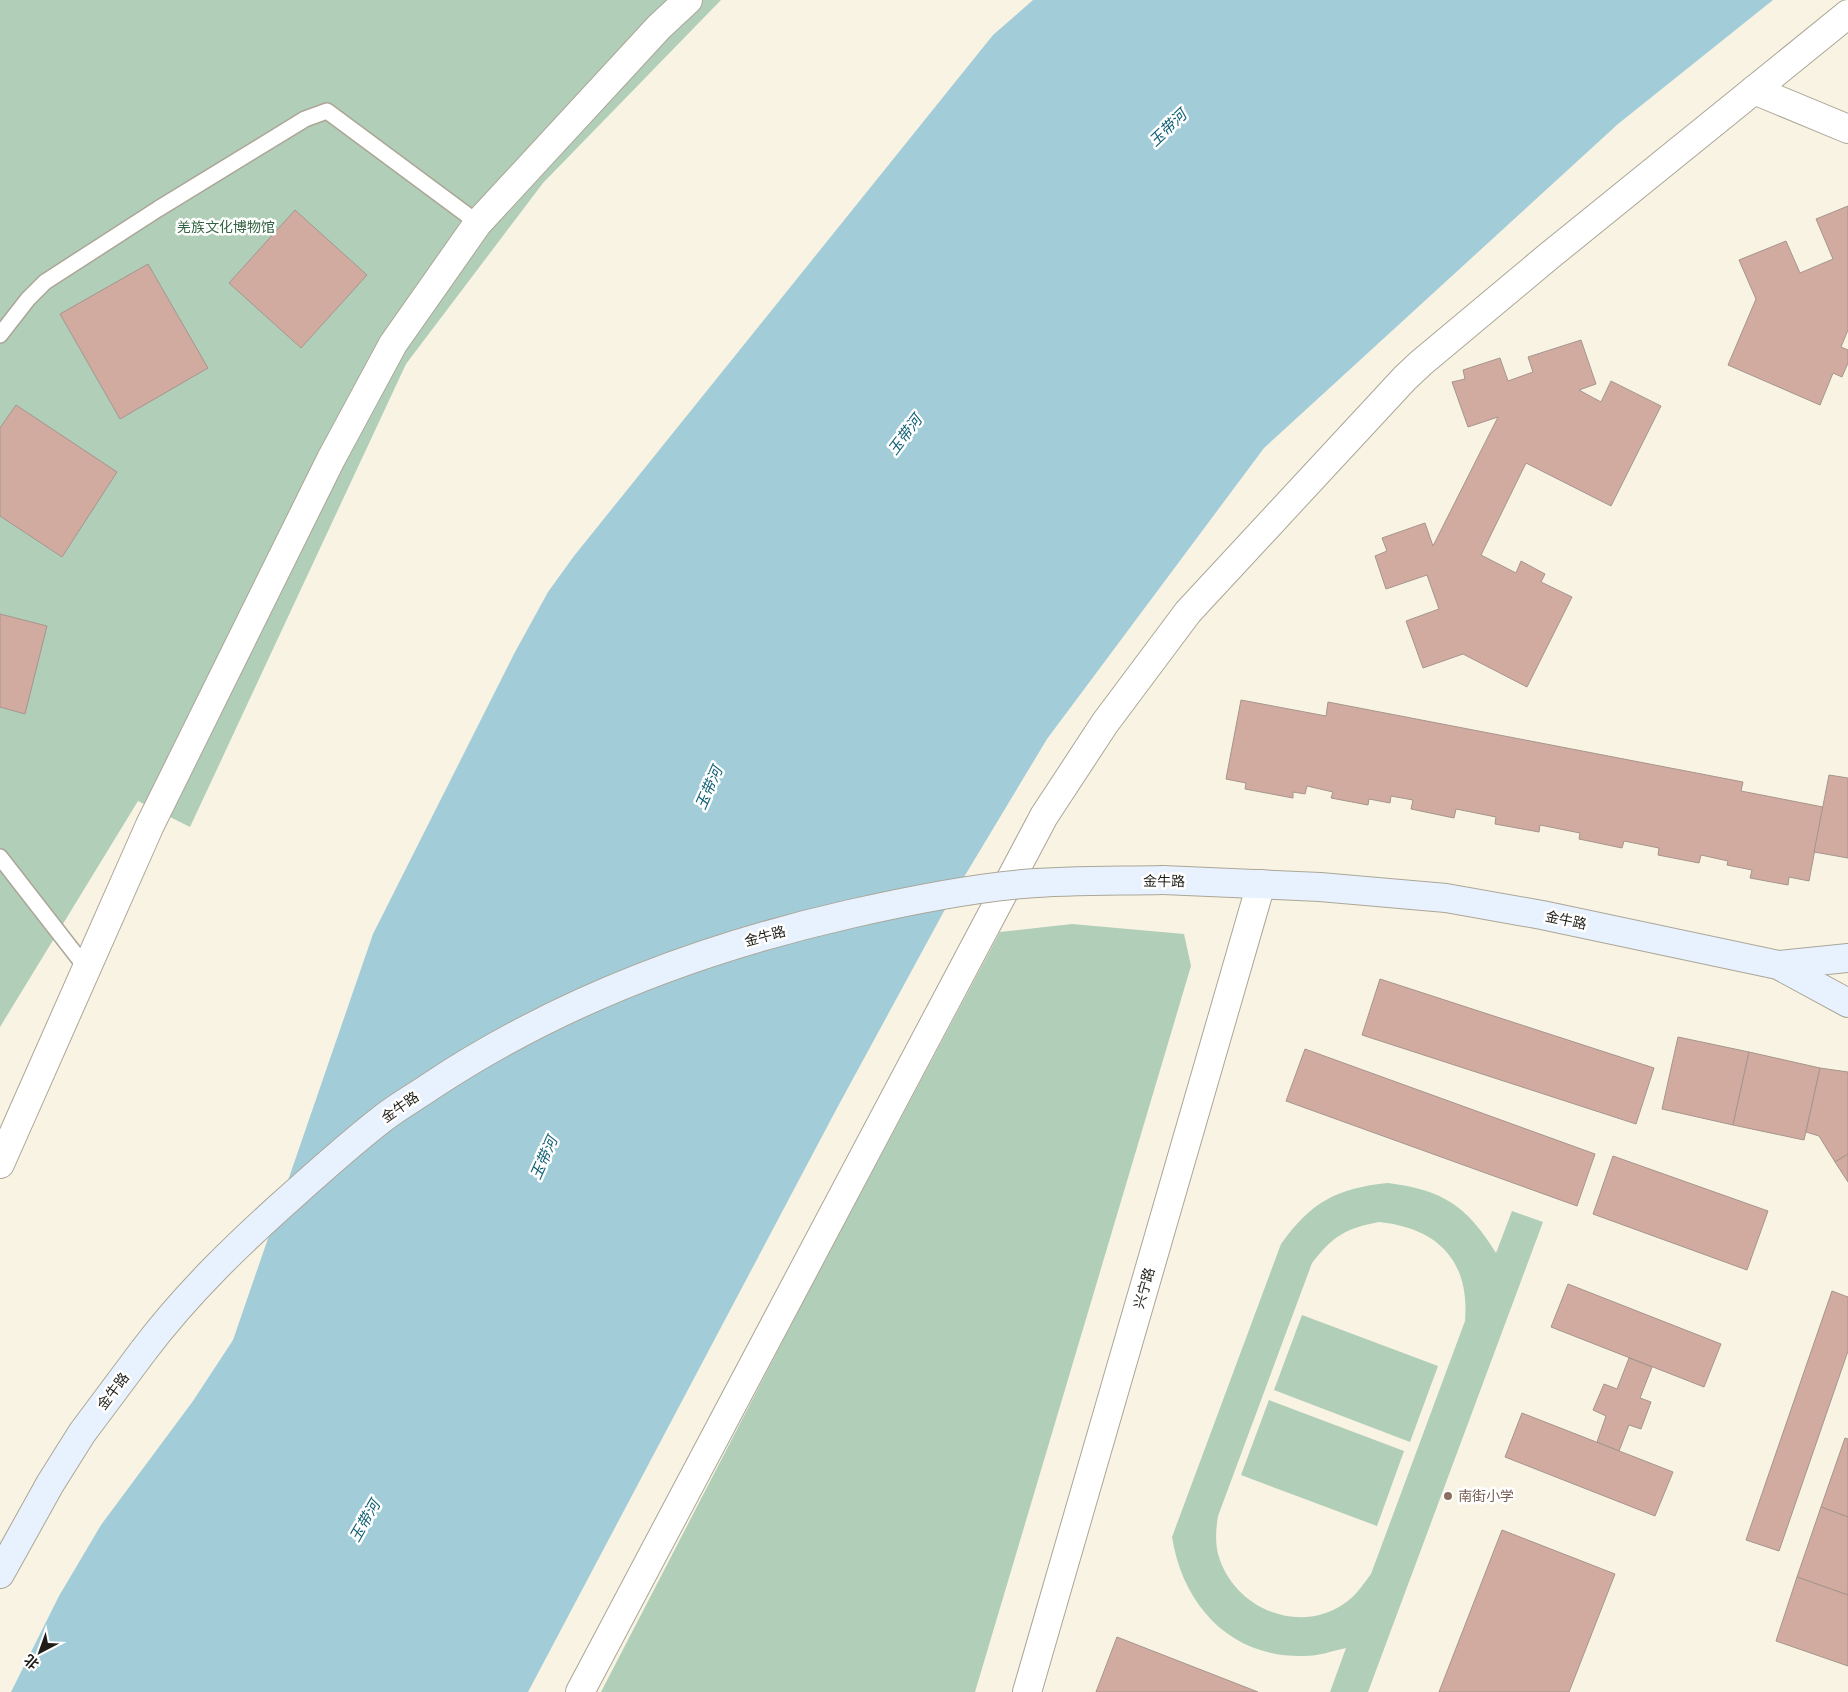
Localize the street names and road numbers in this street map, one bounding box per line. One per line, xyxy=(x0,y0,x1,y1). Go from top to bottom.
street label: 金牛路 xyxy=(1143,874,1185,891)
street label: 金牛路 xyxy=(1543,909,1588,934)
street label: 金牛路 xyxy=(743,924,788,951)
street label: 金牛路 xyxy=(379,1089,423,1127)
street label: 兴宁路 xyxy=(1131,1266,1159,1311)
street label: 金牛路 xyxy=(95,1370,134,1414)

